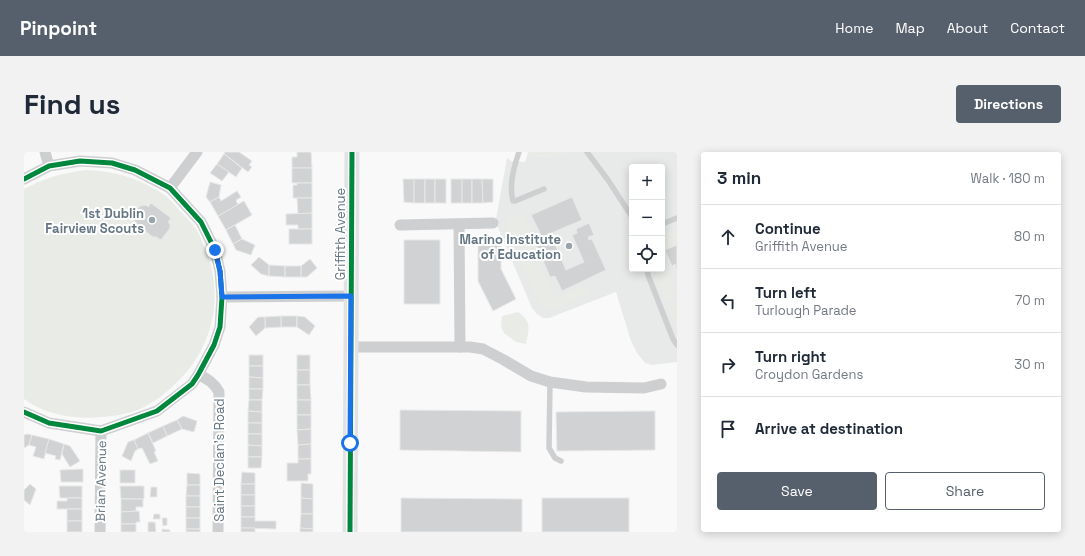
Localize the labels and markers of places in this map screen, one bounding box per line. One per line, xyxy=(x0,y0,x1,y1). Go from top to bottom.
place label: 1st Dublin Fairview Scouts xyxy=(45,205,144,237)
marker: 1st Dublin Fairview Scouts xyxy=(147,215,157,225)
place label: Marino Institute of Education xyxy=(460,231,561,263)
marker: Marino Institute of Education xyxy=(564,241,574,251)

